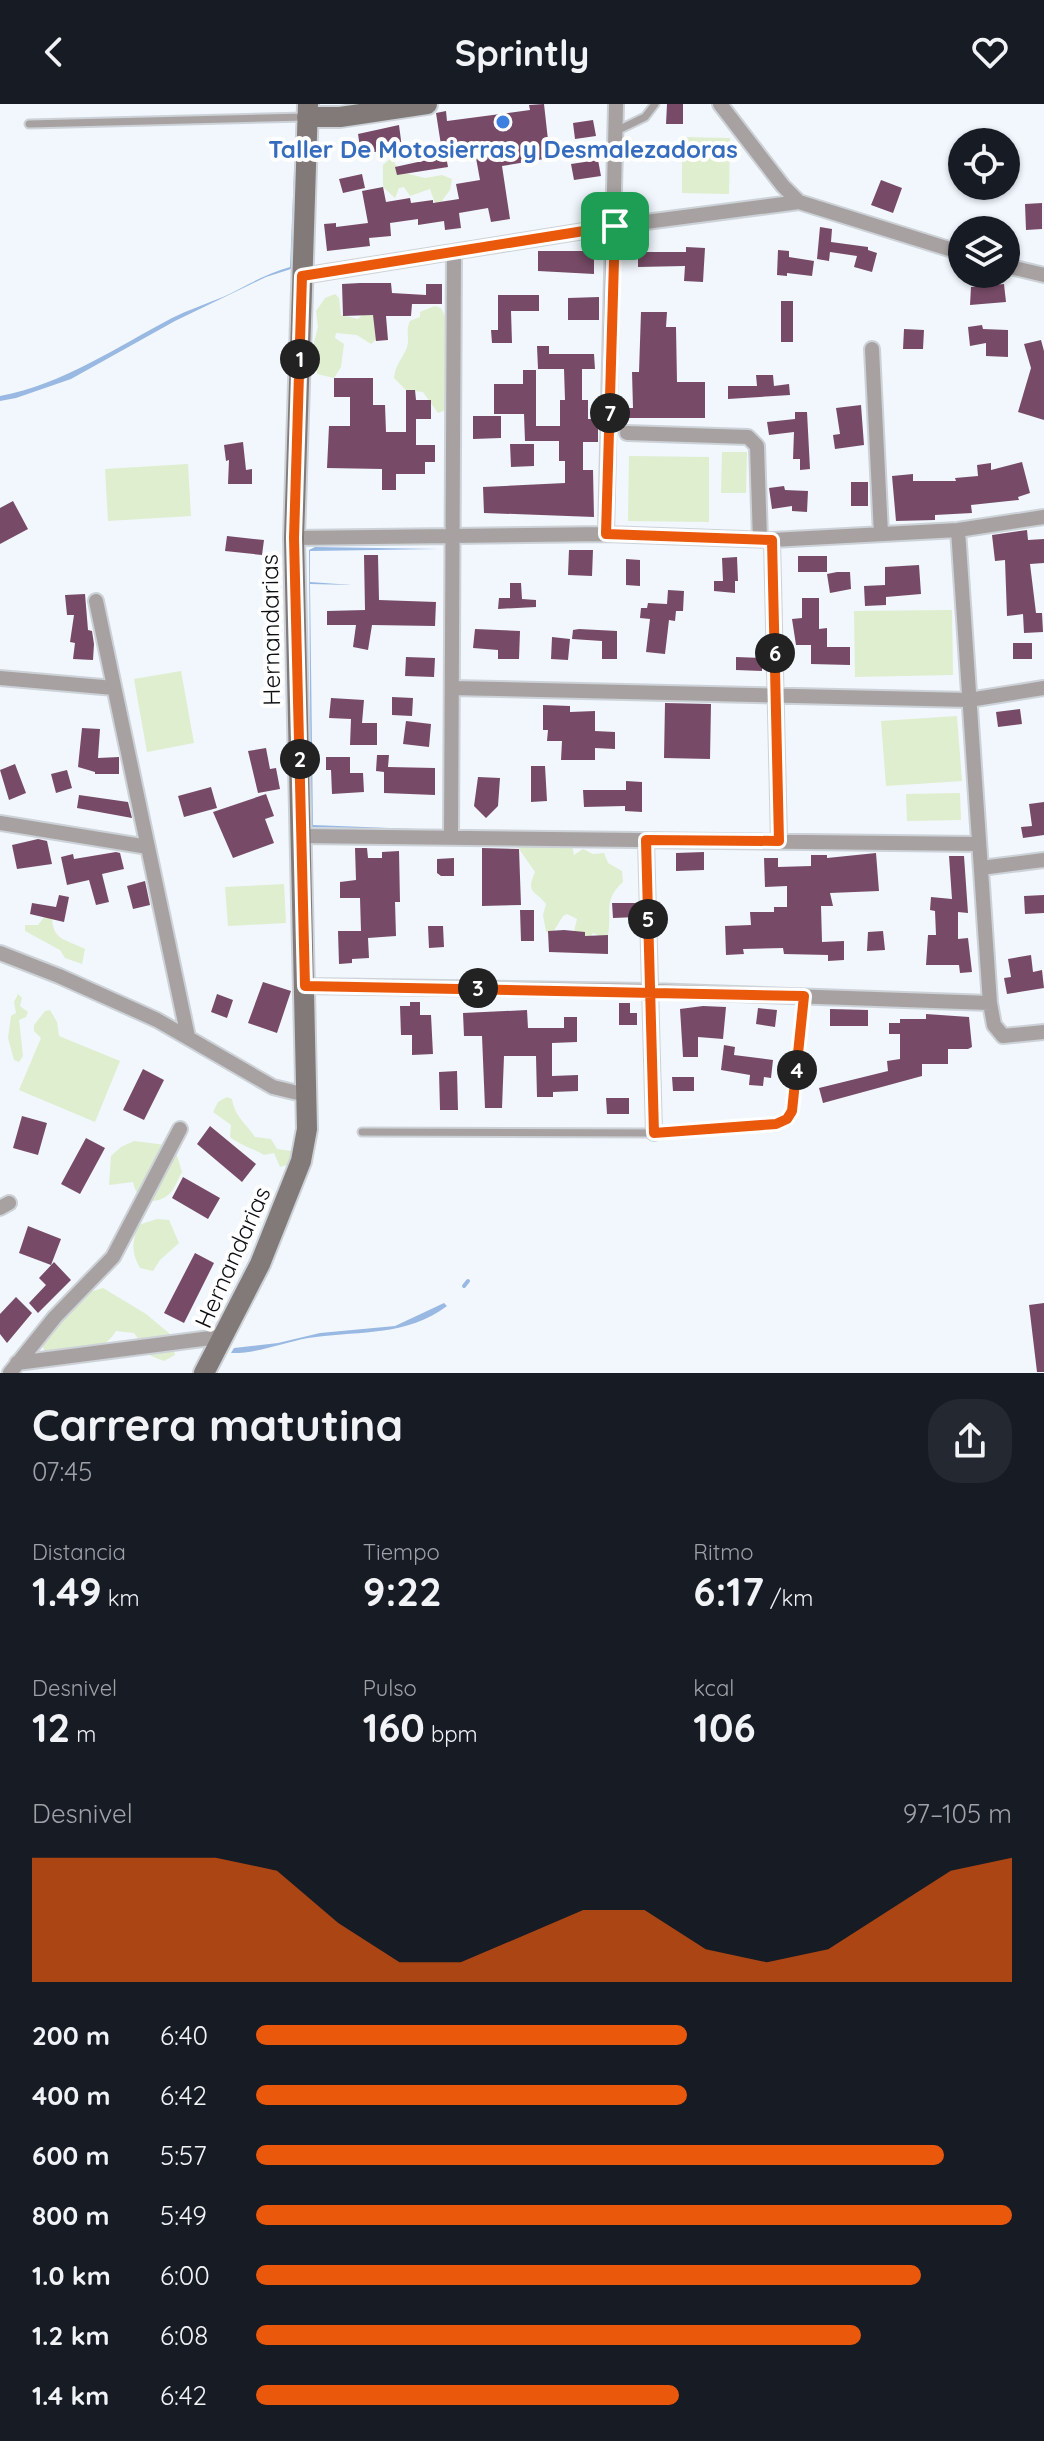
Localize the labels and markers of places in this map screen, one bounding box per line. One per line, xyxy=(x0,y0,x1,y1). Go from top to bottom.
marker: Taller De Motosierras y Desmalezadoras xyxy=(494,113,512,131)
place label: Taller De Motosierras y Desmalezadoras xyxy=(268,134,738,164)
pin xyxy=(581,192,649,260)
pin: 1 xyxy=(280,339,320,379)
pin: 7 xyxy=(590,393,630,433)
pin: 6 xyxy=(755,633,795,673)
pin: 2 xyxy=(280,739,320,779)
pin: 5 xyxy=(628,899,668,939)
pin: 3 xyxy=(458,968,498,1008)
pin: 4 xyxy=(777,1050,817,1090)

